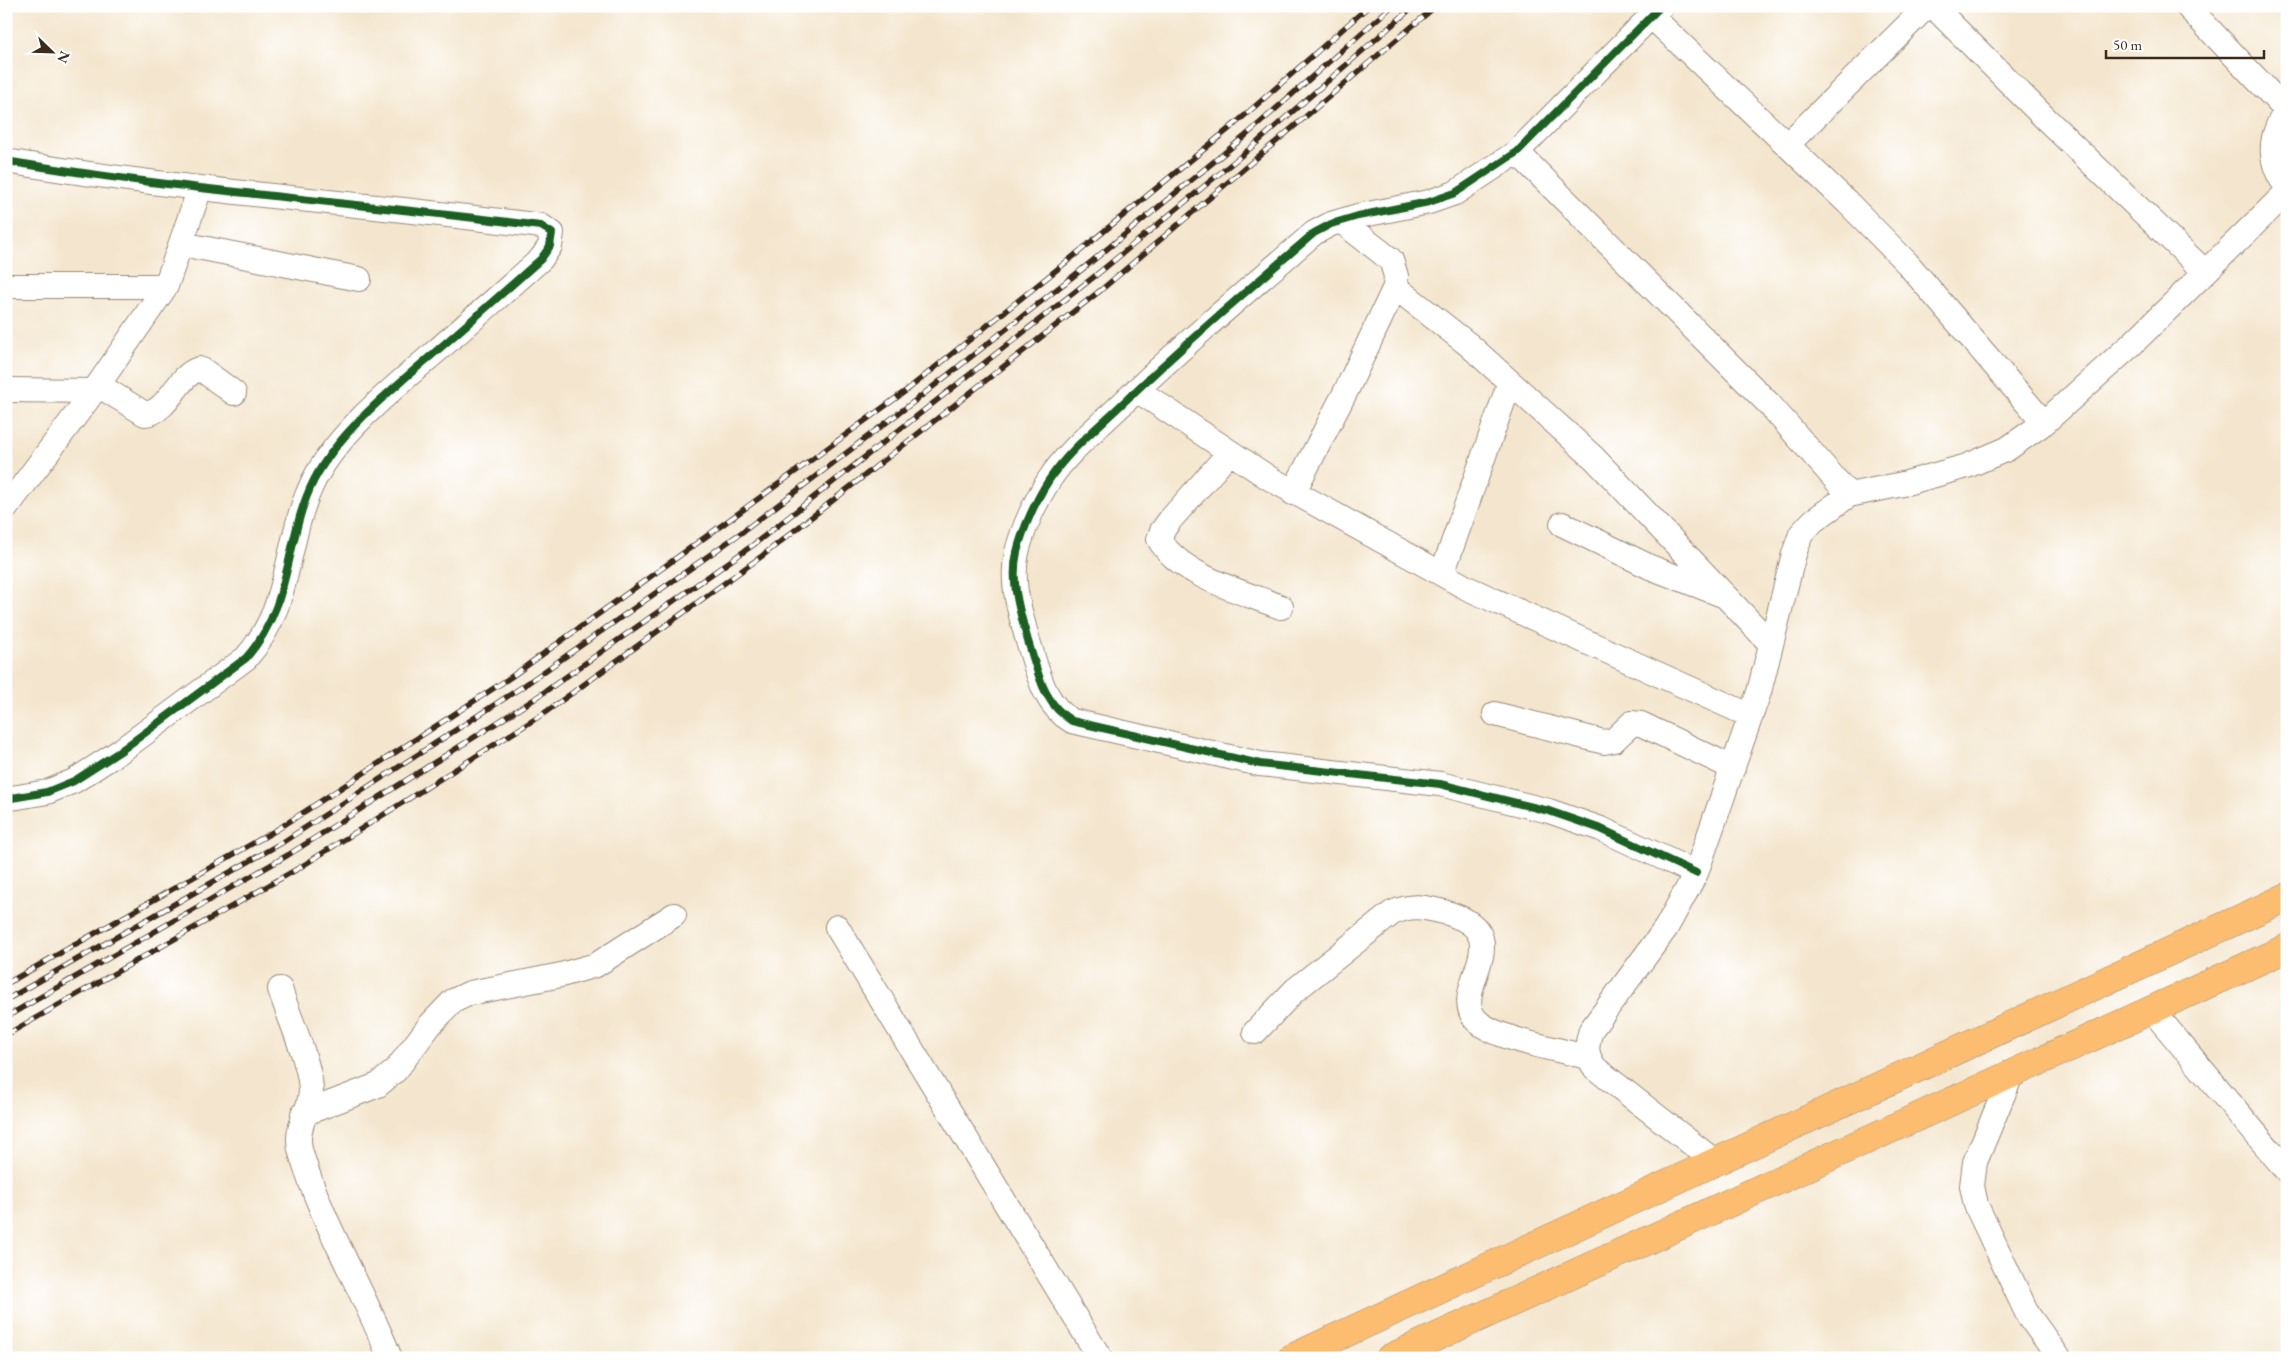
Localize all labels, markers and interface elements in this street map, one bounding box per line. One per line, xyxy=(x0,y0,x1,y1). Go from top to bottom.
north arrow xyxy=(28,28,78,78)
scale bar xyxy=(2106,28,2263,60)
text: 50 m xyxy=(2113,35,2142,54)
text: N xyxy=(53,48,74,66)

